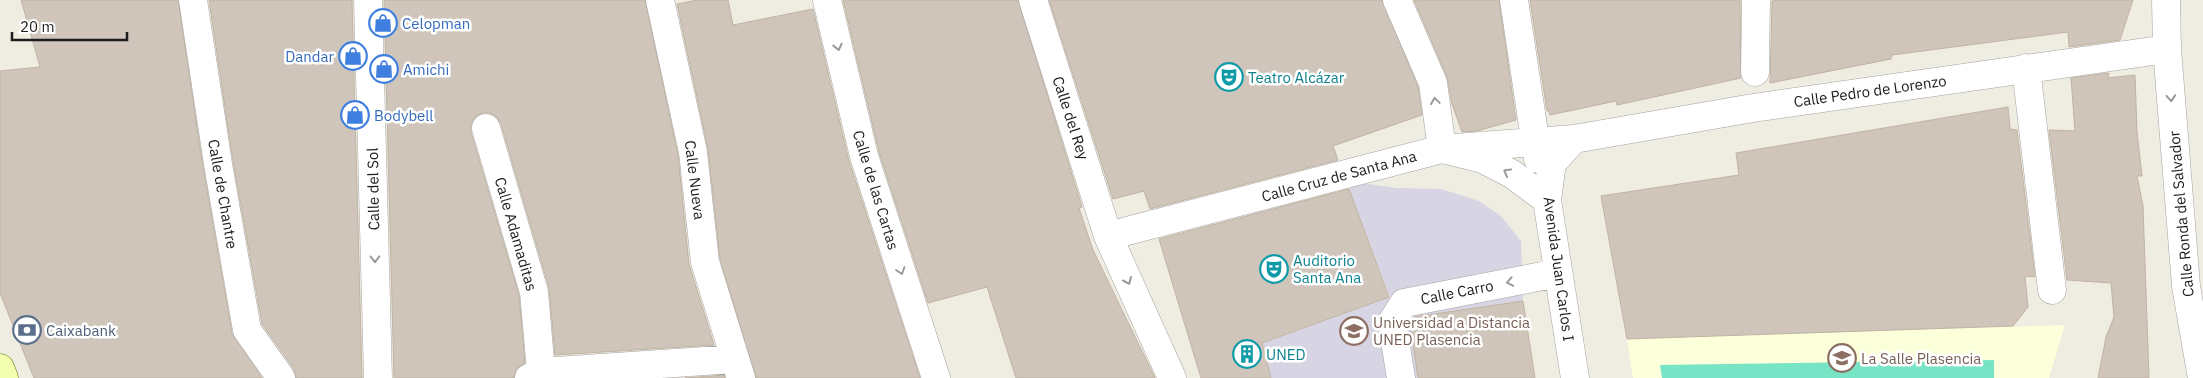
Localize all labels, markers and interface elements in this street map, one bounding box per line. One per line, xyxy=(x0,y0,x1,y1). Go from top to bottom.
shop icon: Celopman xyxy=(368,8,398,38)
scale bar xyxy=(12,10,128,42)
place label: Celopman xyxy=(402,14,470,33)
text: 20 m xyxy=(20,17,55,36)
shop icon: Dandar xyxy=(338,41,368,71)
one-way arrow xyxy=(832,43,843,52)
place label: Dandar xyxy=(285,47,334,66)
shop icon: Amichi xyxy=(369,54,399,84)
place label: Amichi xyxy=(403,60,449,79)
theatre icon: Teatro Alcázar xyxy=(1214,62,1244,92)
place label: Teatro Alcázar xyxy=(1248,68,1345,87)
street label: Calle Pedro de Lorenzo xyxy=(1792,71,1948,111)
street label: Calle del Rey xyxy=(1049,74,1094,163)
one-way arrow xyxy=(2165,94,2176,102)
one-way arrow xyxy=(1430,97,1441,105)
shop icon: Bodybell xyxy=(340,100,370,130)
place label: Bodybell xyxy=(374,106,433,125)
street label: Calle de las Cartas xyxy=(849,128,903,252)
street label: Calle Ronda del Salvador xyxy=(2164,130,2198,298)
street label: Calle de Chantre xyxy=(204,138,242,250)
street label: Calle Nueva xyxy=(681,139,709,221)
street label: Calle Cruz de Santa Ana xyxy=(1259,146,1419,206)
street label: Calle del Sol xyxy=(363,147,383,231)
one-way arrow xyxy=(1504,168,1513,178)
street label: Calle Adamaditas xyxy=(491,175,541,293)
street label: Avenida Juan Carlos I xyxy=(1539,196,1579,342)
place label: Auditorio Santa Ana xyxy=(1293,251,1361,287)
theatre icon: Auditorio Santa Ana xyxy=(1259,254,1289,284)
one-way arrow xyxy=(369,255,380,263)
one-way arrow xyxy=(895,266,905,275)
one-way arrow xyxy=(1122,276,1132,285)
street label: Calle Carro xyxy=(1419,276,1495,308)
one-way arrow xyxy=(1506,276,1515,287)
place label: Universidad a Distancia UNED Plasencia xyxy=(1373,313,1530,349)
bank icon: Caixabank xyxy=(12,315,42,345)
school or university icon: Universidad a Distancia UNED Plasencia xyxy=(1339,316,1369,346)
place label: Caixabank xyxy=(46,321,116,340)
building icon: UNED xyxy=(1232,339,1262,369)
school or university icon: La Salle Plasencia xyxy=(1827,343,1857,373)
place label: UNED xyxy=(1266,345,1306,364)
place label: La Salle Plasencia xyxy=(1861,349,1981,368)

